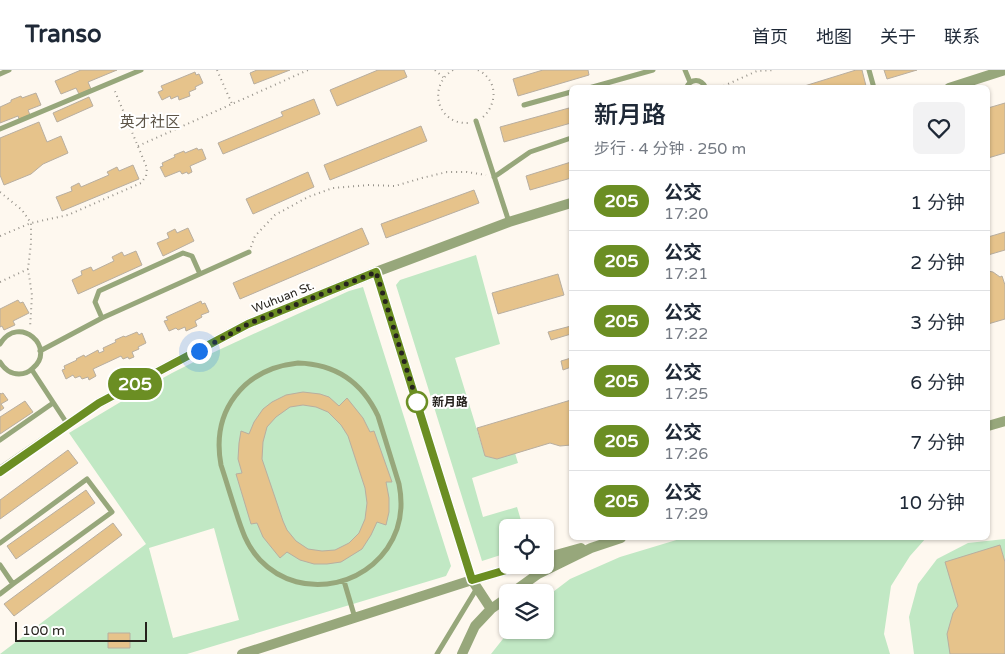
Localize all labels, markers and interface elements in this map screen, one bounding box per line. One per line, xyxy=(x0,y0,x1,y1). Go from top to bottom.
text: Transo xyxy=(25,20,102,49)
text: 首页 xyxy=(752,26,788,48)
text: 地图 xyxy=(816,26,852,48)
text: 关于 xyxy=(880,26,916,48)
text: 联系 xyxy=(944,26,980,48)
text: 新月路 xyxy=(594,101,666,130)
button: heart xyxy=(913,102,965,154)
district label: 英才社区 xyxy=(120,113,180,131)
text: 步行 · 4 分钟 · 250 m xyxy=(594,139,746,159)
text: 公交 xyxy=(664,182,702,204)
text: 205 xyxy=(605,190,638,212)
text: 1 分钟 xyxy=(910,192,965,214)
text: 17:20 xyxy=(664,204,708,224)
text: 公交 xyxy=(664,242,702,264)
text: 205 xyxy=(605,250,638,272)
text: 2 分钟 xyxy=(910,252,965,274)
text: 17:21 xyxy=(664,264,708,284)
street label: Wuhuan St. xyxy=(250,278,316,316)
text: 公交 xyxy=(664,302,702,324)
text: 205 xyxy=(605,310,638,332)
text: 3 分钟 xyxy=(910,312,965,334)
text: 17:22 xyxy=(664,324,708,344)
your location xyxy=(187,339,212,364)
text: 公交 xyxy=(664,362,702,384)
line badge: 205 xyxy=(106,368,164,400)
text: 205 xyxy=(605,370,638,392)
text: 6 分钟 xyxy=(910,372,965,394)
text: 205 xyxy=(118,373,152,395)
text: 17:25 xyxy=(664,384,708,404)
marker: 新月路 xyxy=(406,391,428,413)
place label: 新月路 xyxy=(432,395,468,409)
text: 公交 xyxy=(664,422,702,444)
text: 205 xyxy=(605,430,638,452)
text: 7 分钟 xyxy=(910,432,965,454)
text: 17:26 xyxy=(664,444,708,464)
text: 公交 xyxy=(664,482,702,504)
text: 205 xyxy=(605,490,638,512)
text: 10 分钟 xyxy=(898,492,965,514)
text: 17:29 xyxy=(664,504,708,524)
map controls xyxy=(499,519,554,639)
button: locate xyxy=(499,519,554,574)
button: layers xyxy=(499,584,554,639)
scale bar xyxy=(15,619,148,642)
text: 100 m xyxy=(22,622,65,639)

